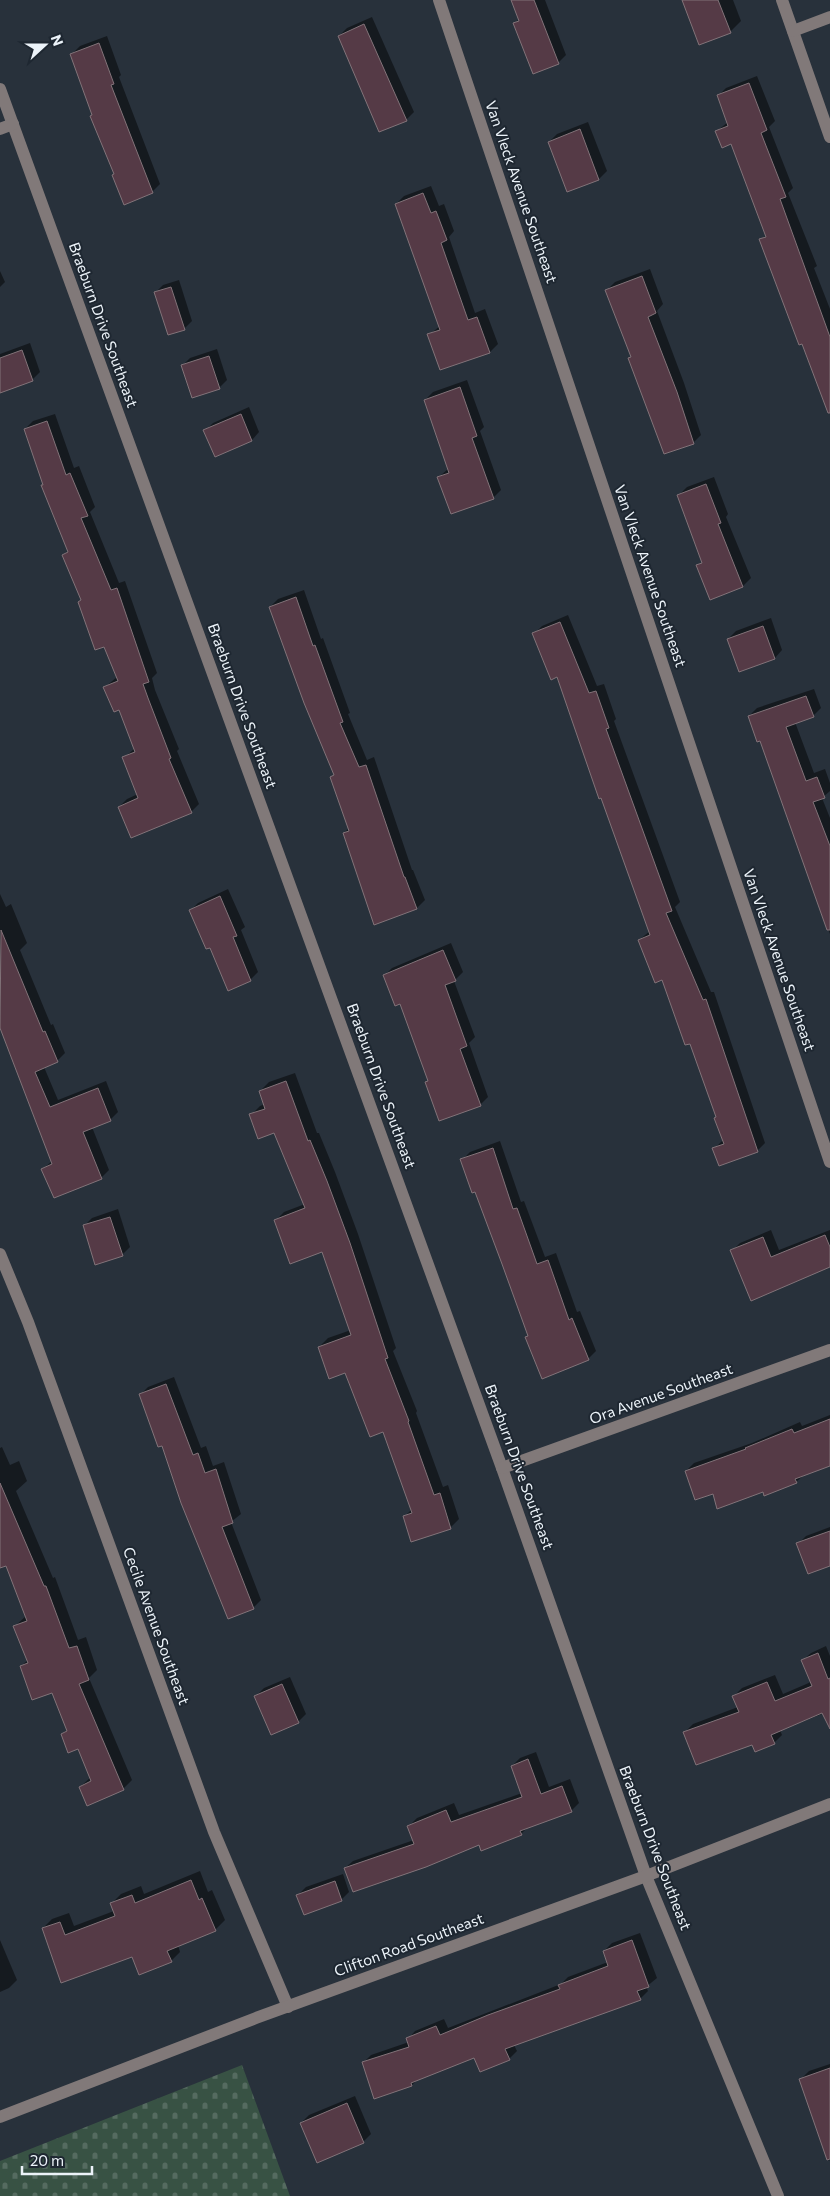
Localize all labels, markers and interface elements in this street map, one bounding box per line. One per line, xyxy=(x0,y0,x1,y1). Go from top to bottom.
north arrow xyxy=(20,20,70,70)
text: N xyxy=(48,32,67,48)
street label: Van Vleck Avenue Southeast xyxy=(482,98,562,285)
street label: Braeburn Drive Southeast xyxy=(66,240,142,410)
street label: Van Vleck Avenue Southeast xyxy=(611,482,691,669)
street label: Braeburn Drive Southeast xyxy=(205,621,281,791)
street label: Van Vleck Avenue Southeast xyxy=(740,866,820,1053)
street label: Braeburn Drive Southeast xyxy=(344,1001,420,1171)
street label: Ora Avenue Southeast xyxy=(587,1359,735,1427)
street label: Braeburn Drive Southeast xyxy=(482,1382,558,1552)
street label: Cecile Avenue Southeast xyxy=(120,1544,194,1707)
street label: Braeburn Drive Southeast xyxy=(616,1763,696,1932)
street label: Clifton Road Southeast xyxy=(331,1909,486,1980)
scale bar xyxy=(22,2144,92,2176)
text: 20 m xyxy=(30,2151,64,2169)

